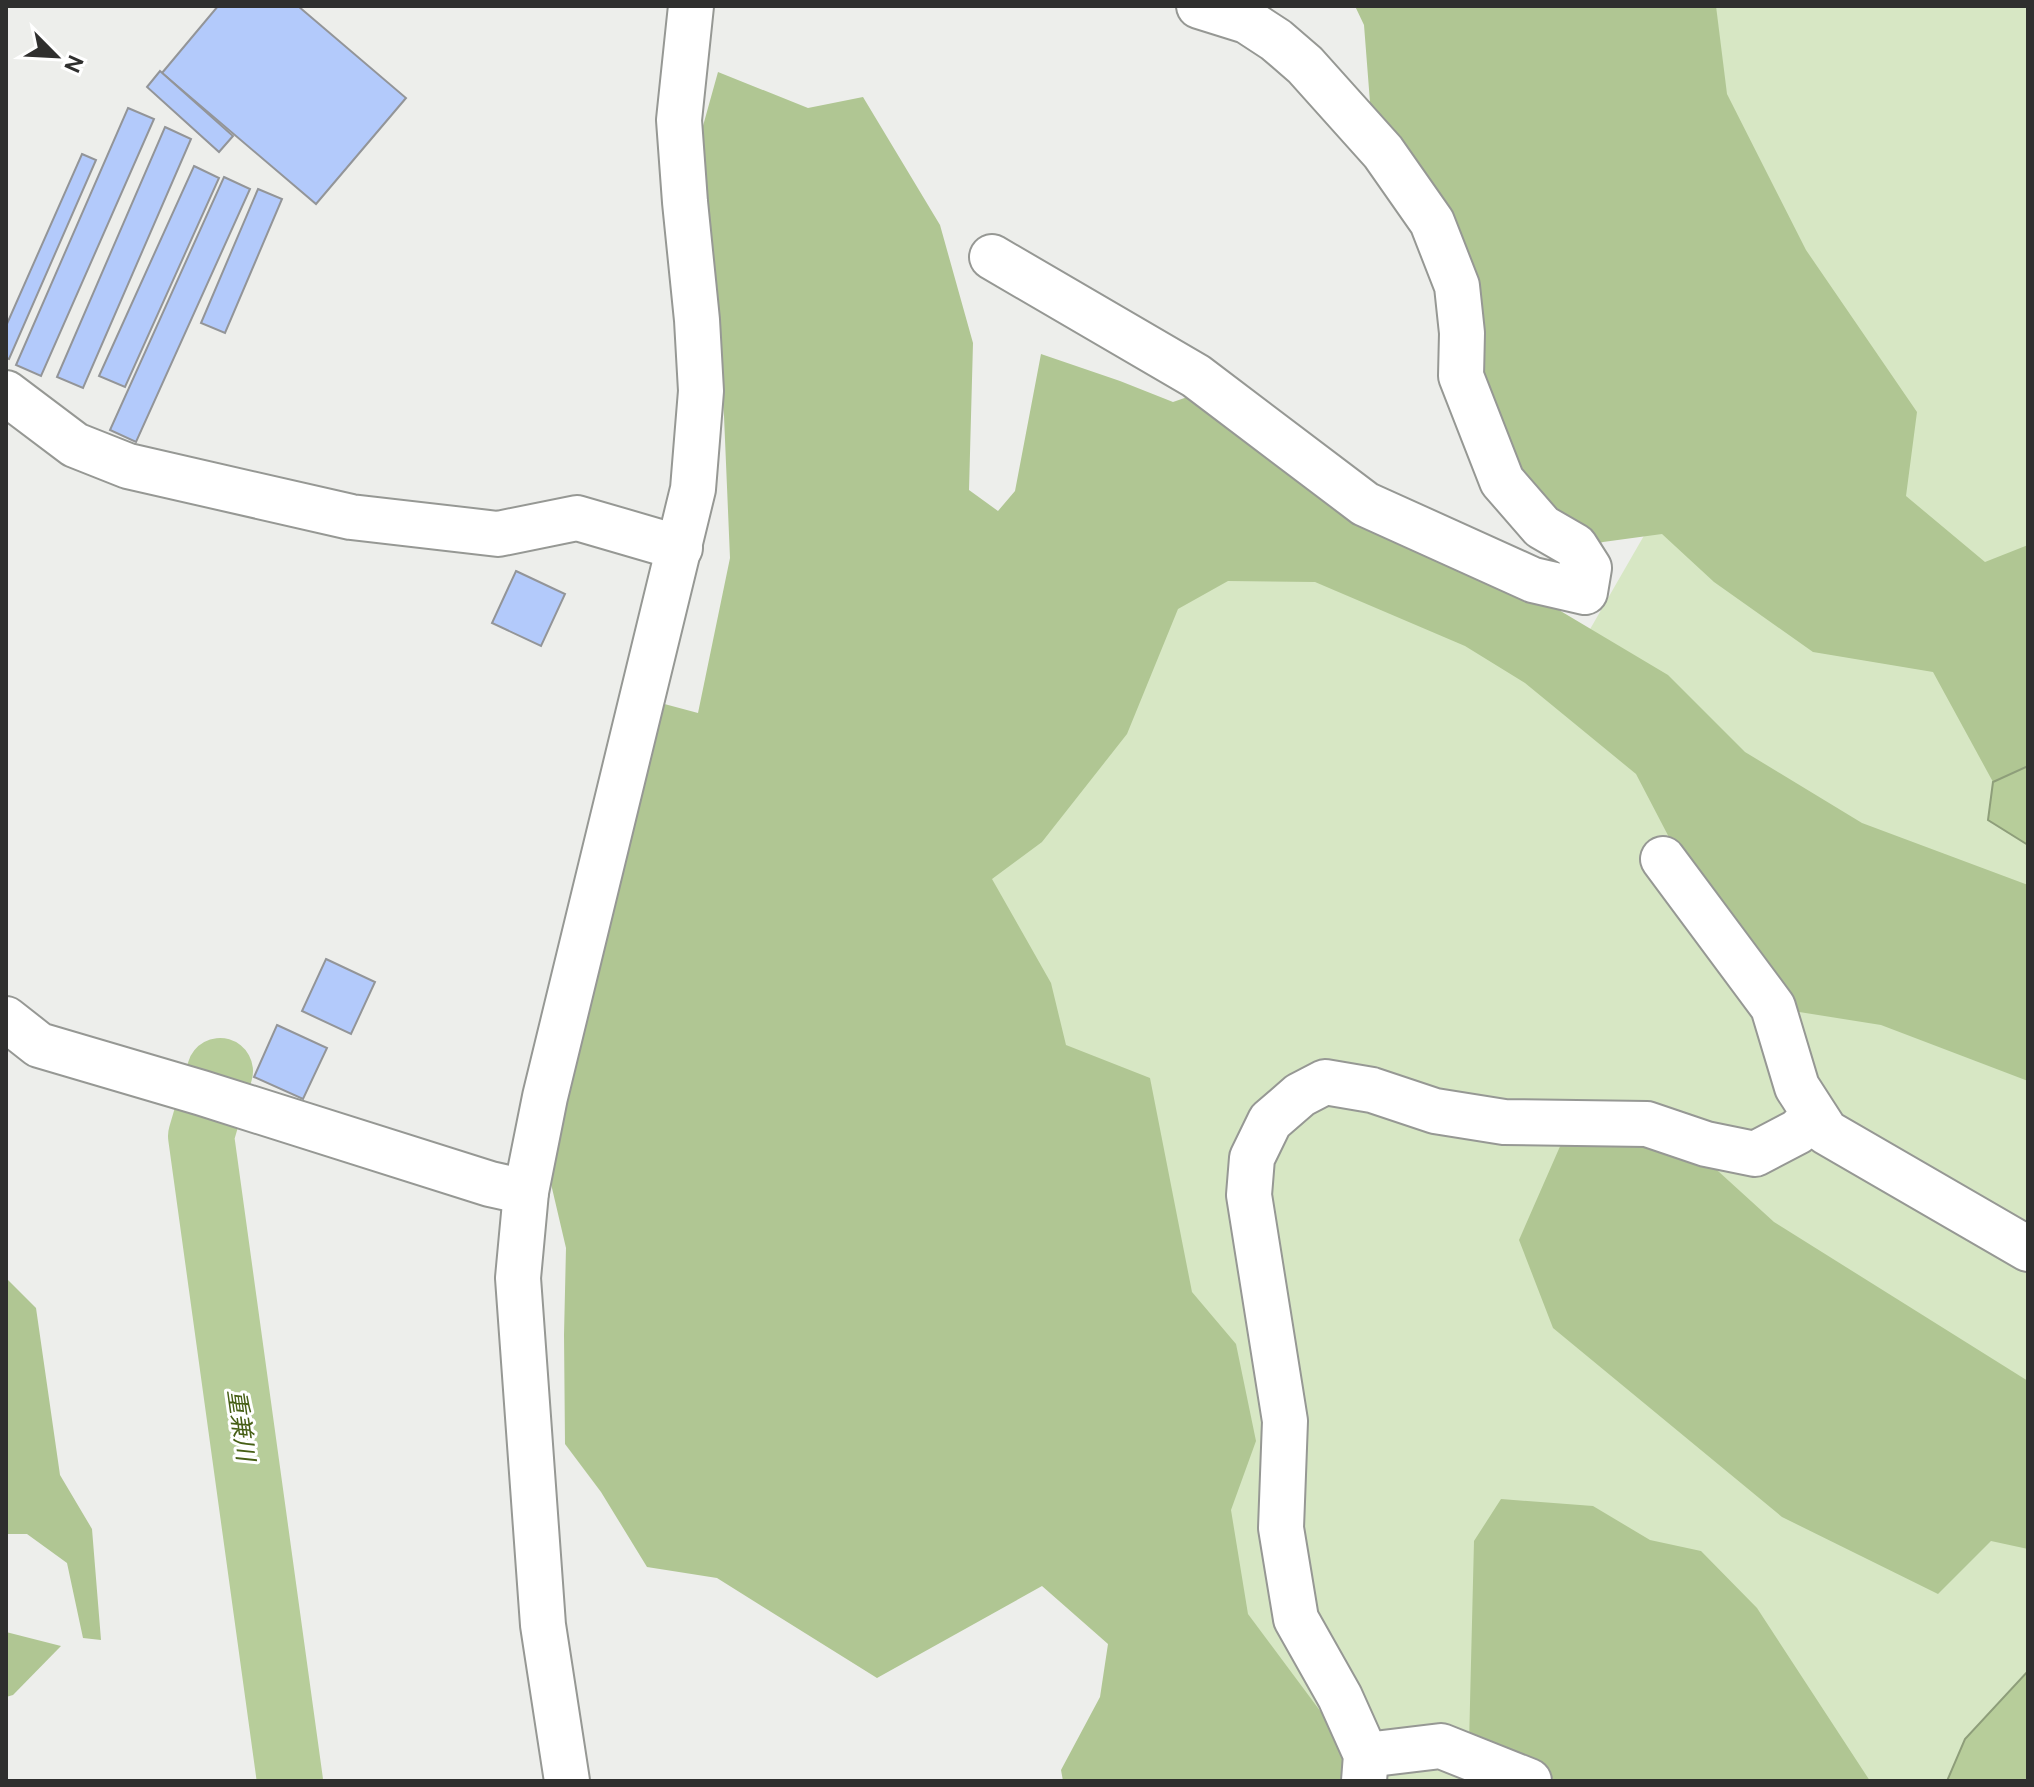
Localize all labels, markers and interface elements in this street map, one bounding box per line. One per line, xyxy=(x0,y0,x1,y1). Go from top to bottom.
north arrow xyxy=(16,16,96,96)
text: N xyxy=(57,51,90,77)
water label: 重兼川 xyxy=(221,1387,262,1466)

